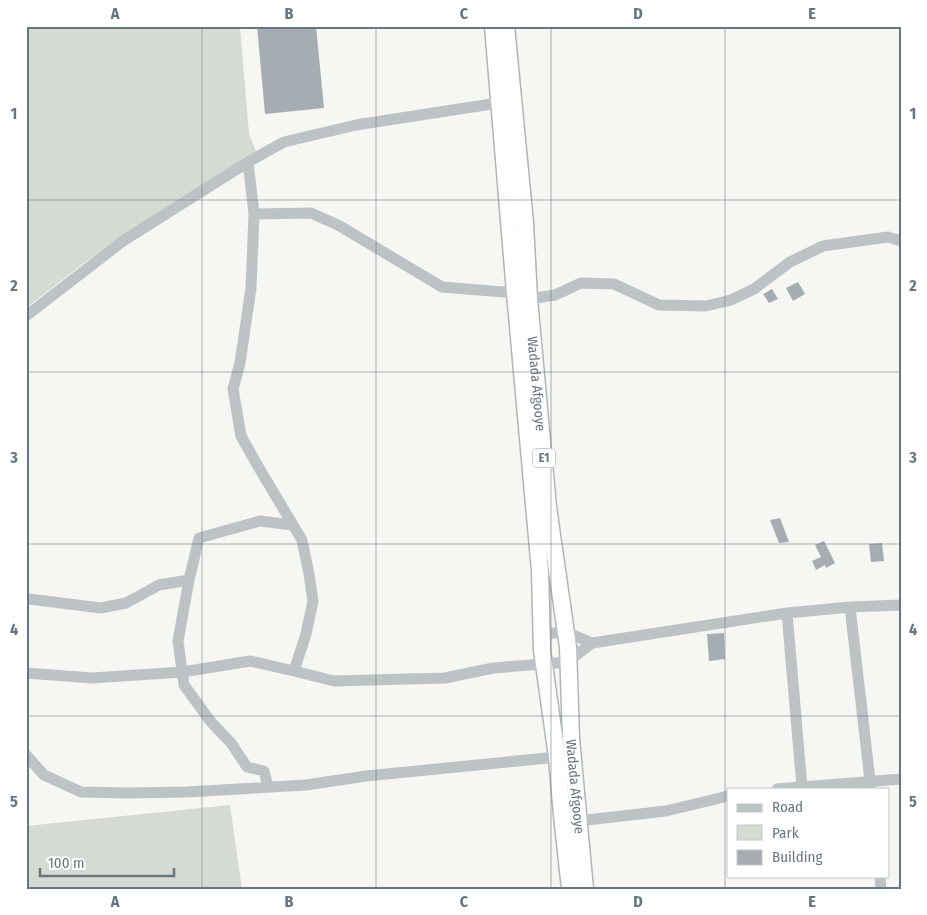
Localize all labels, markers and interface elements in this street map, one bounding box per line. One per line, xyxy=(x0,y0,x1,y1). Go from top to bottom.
text: A xyxy=(110,4,120,23)
text: B xyxy=(285,4,294,23)
text: C xyxy=(460,4,469,23)
text: D xyxy=(633,4,643,23)
text: E xyxy=(808,4,816,23)
text: 1 xyxy=(11,104,17,123)
text: 1 xyxy=(910,104,916,123)
text: 2 xyxy=(9,276,18,295)
text: 2 xyxy=(908,276,917,295)
street label: Wadada Afgooye xyxy=(524,336,550,432)
text: 3 xyxy=(9,448,18,467)
road number: E1 xyxy=(533,448,555,468)
text: 3 xyxy=(908,448,917,467)
text: 4 xyxy=(10,620,18,639)
text: 4 xyxy=(909,620,917,639)
street label: Wadada Afgooye xyxy=(563,738,588,835)
legend xyxy=(727,788,890,878)
text: 5 xyxy=(10,792,18,811)
text: 5 xyxy=(909,792,917,811)
text: Road xyxy=(772,798,803,816)
text: Park xyxy=(772,824,799,842)
scale bar xyxy=(40,845,174,877)
text: Building xyxy=(772,848,823,866)
text: 100 m xyxy=(48,854,85,872)
text: A xyxy=(110,892,120,911)
text: B xyxy=(285,892,294,911)
text: C xyxy=(460,892,469,911)
text: D xyxy=(633,892,643,911)
text: E xyxy=(808,892,816,911)

